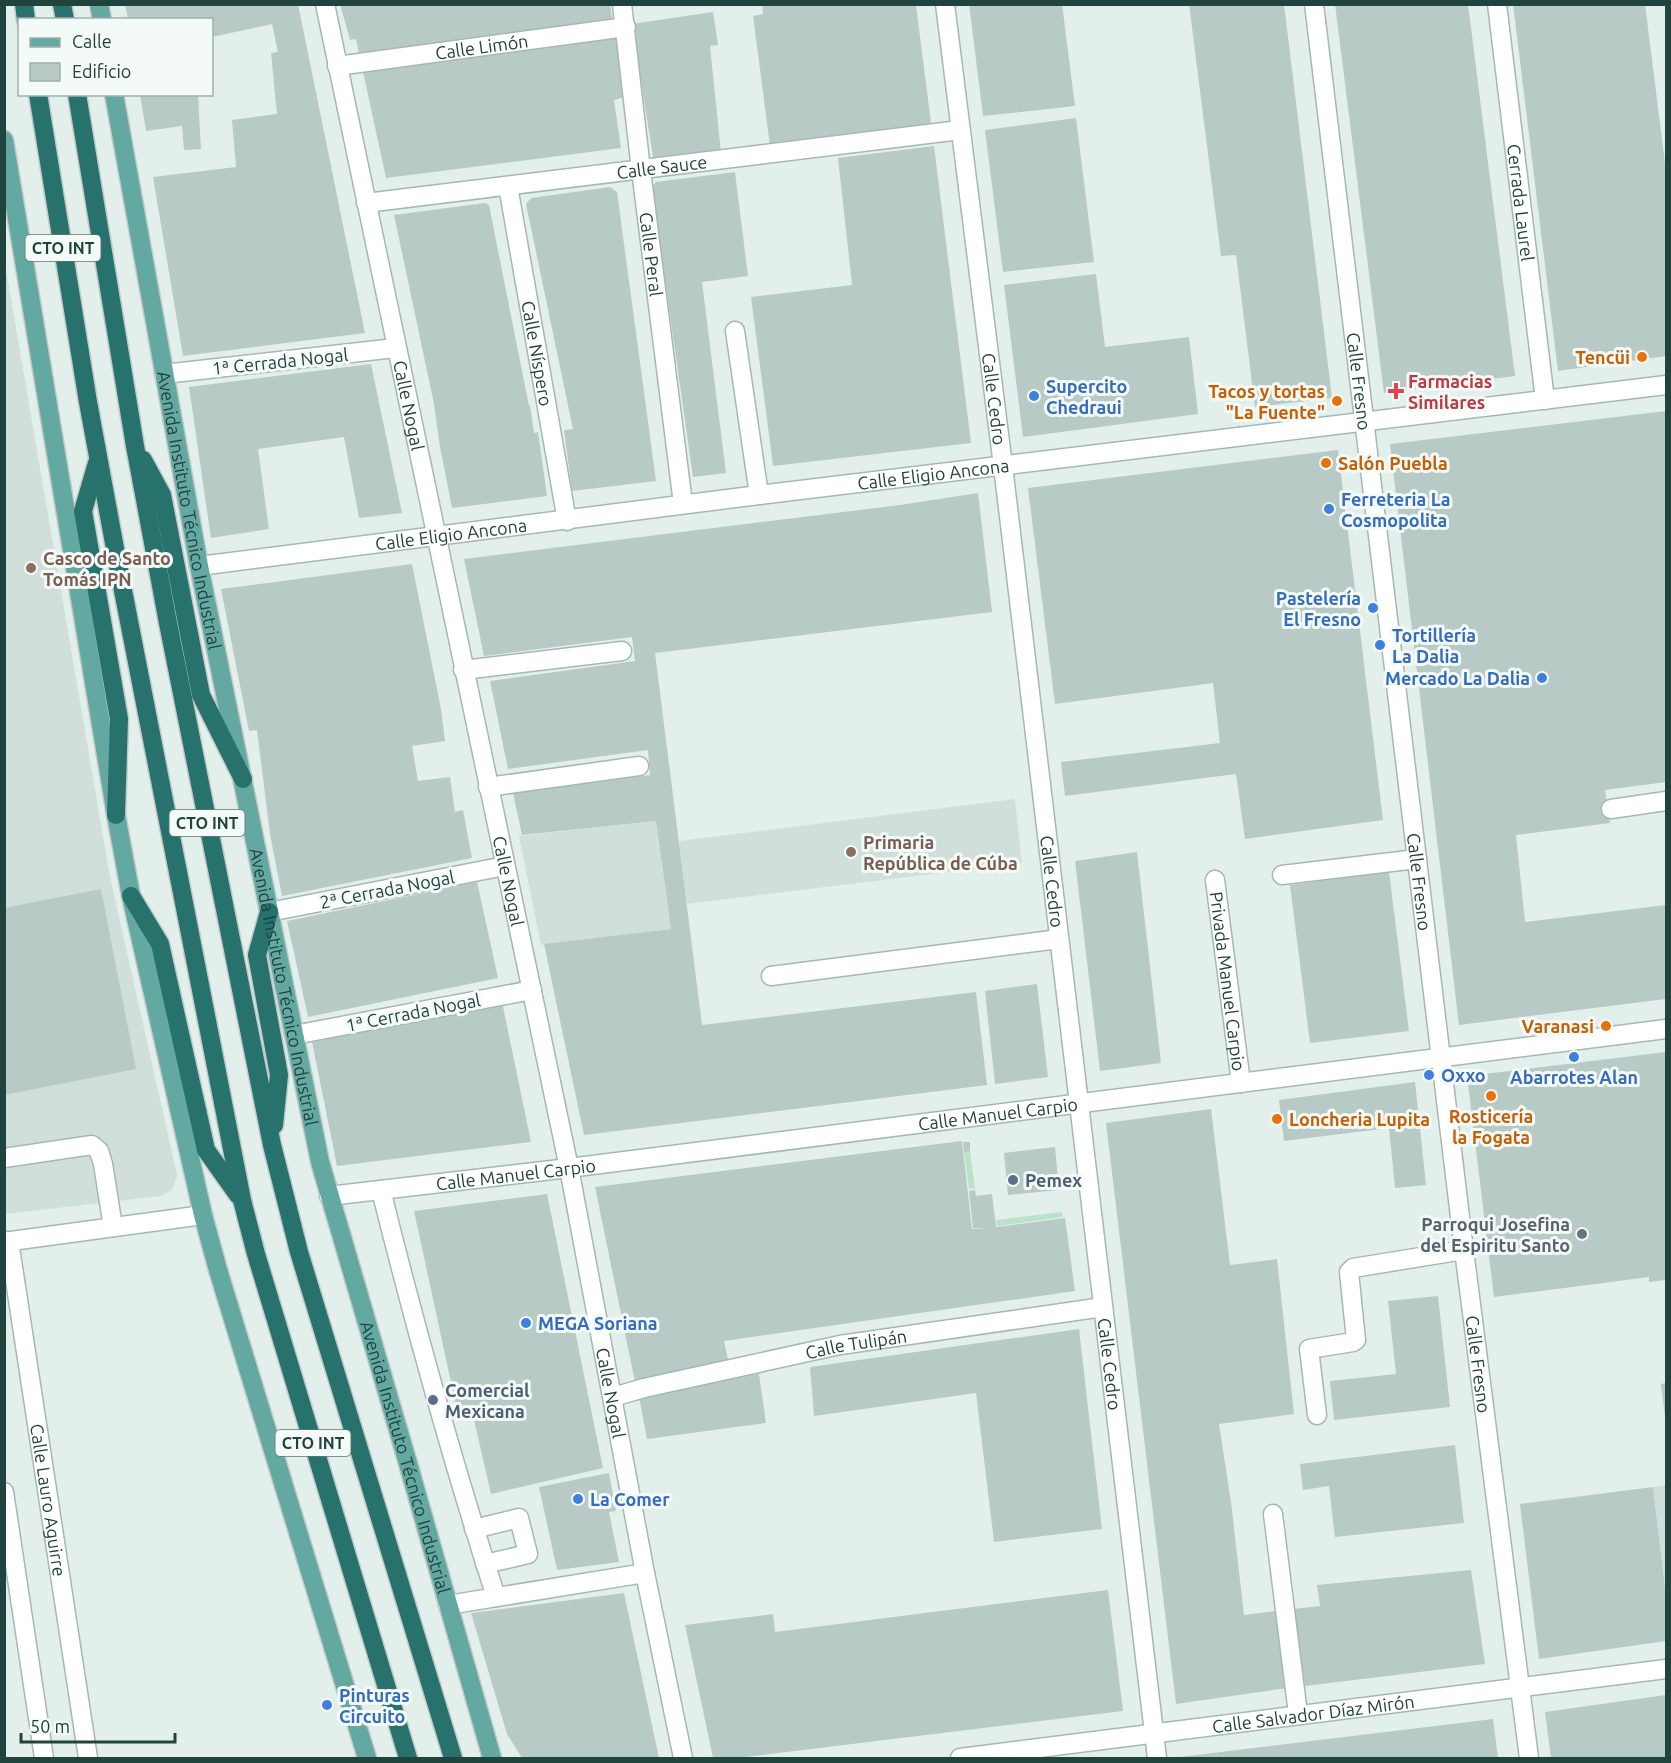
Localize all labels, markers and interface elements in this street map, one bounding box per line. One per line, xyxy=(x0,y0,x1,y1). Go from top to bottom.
legend xyxy=(18,18,213,96)
street label: Calle Limón xyxy=(434,30,529,63)
text: Calle xyxy=(72,31,112,51)
text: Edificio xyxy=(72,61,131,81)
street label: Cerrada Laurel xyxy=(1504,143,1538,263)
street label: Calle Sauce xyxy=(615,151,708,182)
street label: Calle Peral xyxy=(636,211,667,298)
road number: CTO INT xyxy=(26,235,100,261)
street label: Calle Níspero xyxy=(518,299,557,408)
street label: Calle Fresno xyxy=(1344,331,1375,431)
street label: 1ª Cerrada Nogal xyxy=(211,344,349,378)
place label: Tencüi xyxy=(1575,347,1630,367)
marker: Tencüi xyxy=(1635,350,1649,364)
street label: Calle Cedro xyxy=(979,352,1010,446)
street label: Calle Nogal xyxy=(390,358,428,452)
street label: Avenida Instituto Técnico Industrial xyxy=(154,369,226,651)
place label: Farmacias Similares xyxy=(1408,371,1492,412)
place label: Supercito Chedraui xyxy=(1046,376,1127,417)
place label: Tacos y tortas "La Fuente" xyxy=(1208,381,1325,422)
marker: Farmacias Similares xyxy=(1389,384,1403,398)
marker: Supercito Chedraui xyxy=(1027,389,1041,403)
marker: Tacos y tortas "La Fuente" xyxy=(1330,394,1344,408)
place label: Salón Puebla xyxy=(1338,453,1448,473)
street label: Calle Eligio Ancona xyxy=(856,455,1010,493)
marker: Salón Puebla xyxy=(1319,456,1333,470)
place label: Ferreteria La Cosmopolita xyxy=(1341,489,1451,530)
marker: Ferreteria La Cosmopolita xyxy=(1322,502,1336,516)
street label: Calle Eligio Ancona xyxy=(374,515,528,554)
place label: Casco de Santo Tomás IPN xyxy=(43,548,171,589)
marker: Casco de Santo Tomás IPN xyxy=(24,561,38,575)
place label: Pastelería El Fresno xyxy=(1276,588,1361,629)
marker: Pastelería El Fresno xyxy=(1366,601,1380,615)
place label: Tortillería La Dalia xyxy=(1392,625,1476,666)
marker: Tortillería La Dalia xyxy=(1373,638,1387,652)
place label: Mercado La Dalia xyxy=(1385,668,1530,688)
marker: Mercado La Dalia xyxy=(1535,671,1549,685)
road number: CTO INT xyxy=(170,810,244,836)
place label: Primaria República de Cúba xyxy=(863,832,1018,873)
street label: Calle Fresno xyxy=(1404,832,1435,932)
street label: Calle Nogal xyxy=(490,834,528,928)
street label: Calle Cedro xyxy=(1037,834,1068,929)
marker: Primaria República de Cúba xyxy=(844,845,858,859)
street label: Avenida Instituto Técnico Industrial xyxy=(246,846,322,1128)
street label: 2ª Cerrada Nogal xyxy=(318,866,456,912)
street label: Privada Manuel Carpio xyxy=(1207,890,1249,1072)
street label: 1ª Cerrada Nogal xyxy=(344,989,482,1035)
place label: Varanasi xyxy=(1521,1016,1594,1036)
marker: Varanasi xyxy=(1599,1019,1613,1033)
marker: Abarrotes Alan xyxy=(1567,1050,1581,1064)
place label: Oxxo xyxy=(1441,1065,1486,1085)
place label: Abarrotes Alan xyxy=(1510,1067,1638,1087)
marker: Oxxo xyxy=(1422,1068,1436,1082)
marker: Rosticería la Fogata xyxy=(1484,1089,1498,1103)
street label: Calle Manuel Carpio xyxy=(917,1094,1079,1134)
place label: Rosticería la Fogata xyxy=(1449,1106,1533,1147)
place label: Loncheria Lupita xyxy=(1289,1109,1430,1129)
marker: Loncheria Lupita xyxy=(1270,1112,1284,1126)
street label: Calle Manuel Carpio xyxy=(435,1155,597,1193)
place label: Pemex xyxy=(1025,1170,1082,1190)
marker: Pemex xyxy=(1006,1173,1020,1187)
place label: Parroqui Josefina del Espiritu Santo xyxy=(1420,1214,1570,1255)
marker: Parroqui Josefina del Espiritu Santo xyxy=(1575,1227,1589,1241)
place label: MEGA Soriana xyxy=(538,1313,658,1333)
street label: Calle Fresno xyxy=(1462,1314,1495,1414)
marker: MEGA Soriana xyxy=(519,1316,533,1330)
street label: Calle Cedro xyxy=(1095,1317,1125,1411)
street label: Avenida Instituto Técnico Industrial xyxy=(357,1318,455,1596)
street label: Calle Tulipán xyxy=(803,1325,908,1362)
street label: Calle Nogal xyxy=(593,1346,630,1440)
place label: Comercial Mexicana xyxy=(445,1380,530,1421)
marker: Comercial Mexicana xyxy=(426,1393,440,1407)
street label: Calle Lauro Aguirre xyxy=(27,1422,70,1578)
road number: CTO INT xyxy=(276,1430,350,1456)
place label: La Comer xyxy=(590,1489,670,1509)
marker: La Comer xyxy=(571,1492,585,1506)
place label: Pinturas Circuito xyxy=(339,1685,410,1726)
street label: Calle Salvador Díaz Mirón xyxy=(1211,1691,1416,1736)
marker: Pinturas Circuito xyxy=(320,1698,334,1712)
scale bar xyxy=(21,1706,176,1744)
text: 50 m xyxy=(30,1716,70,1736)

